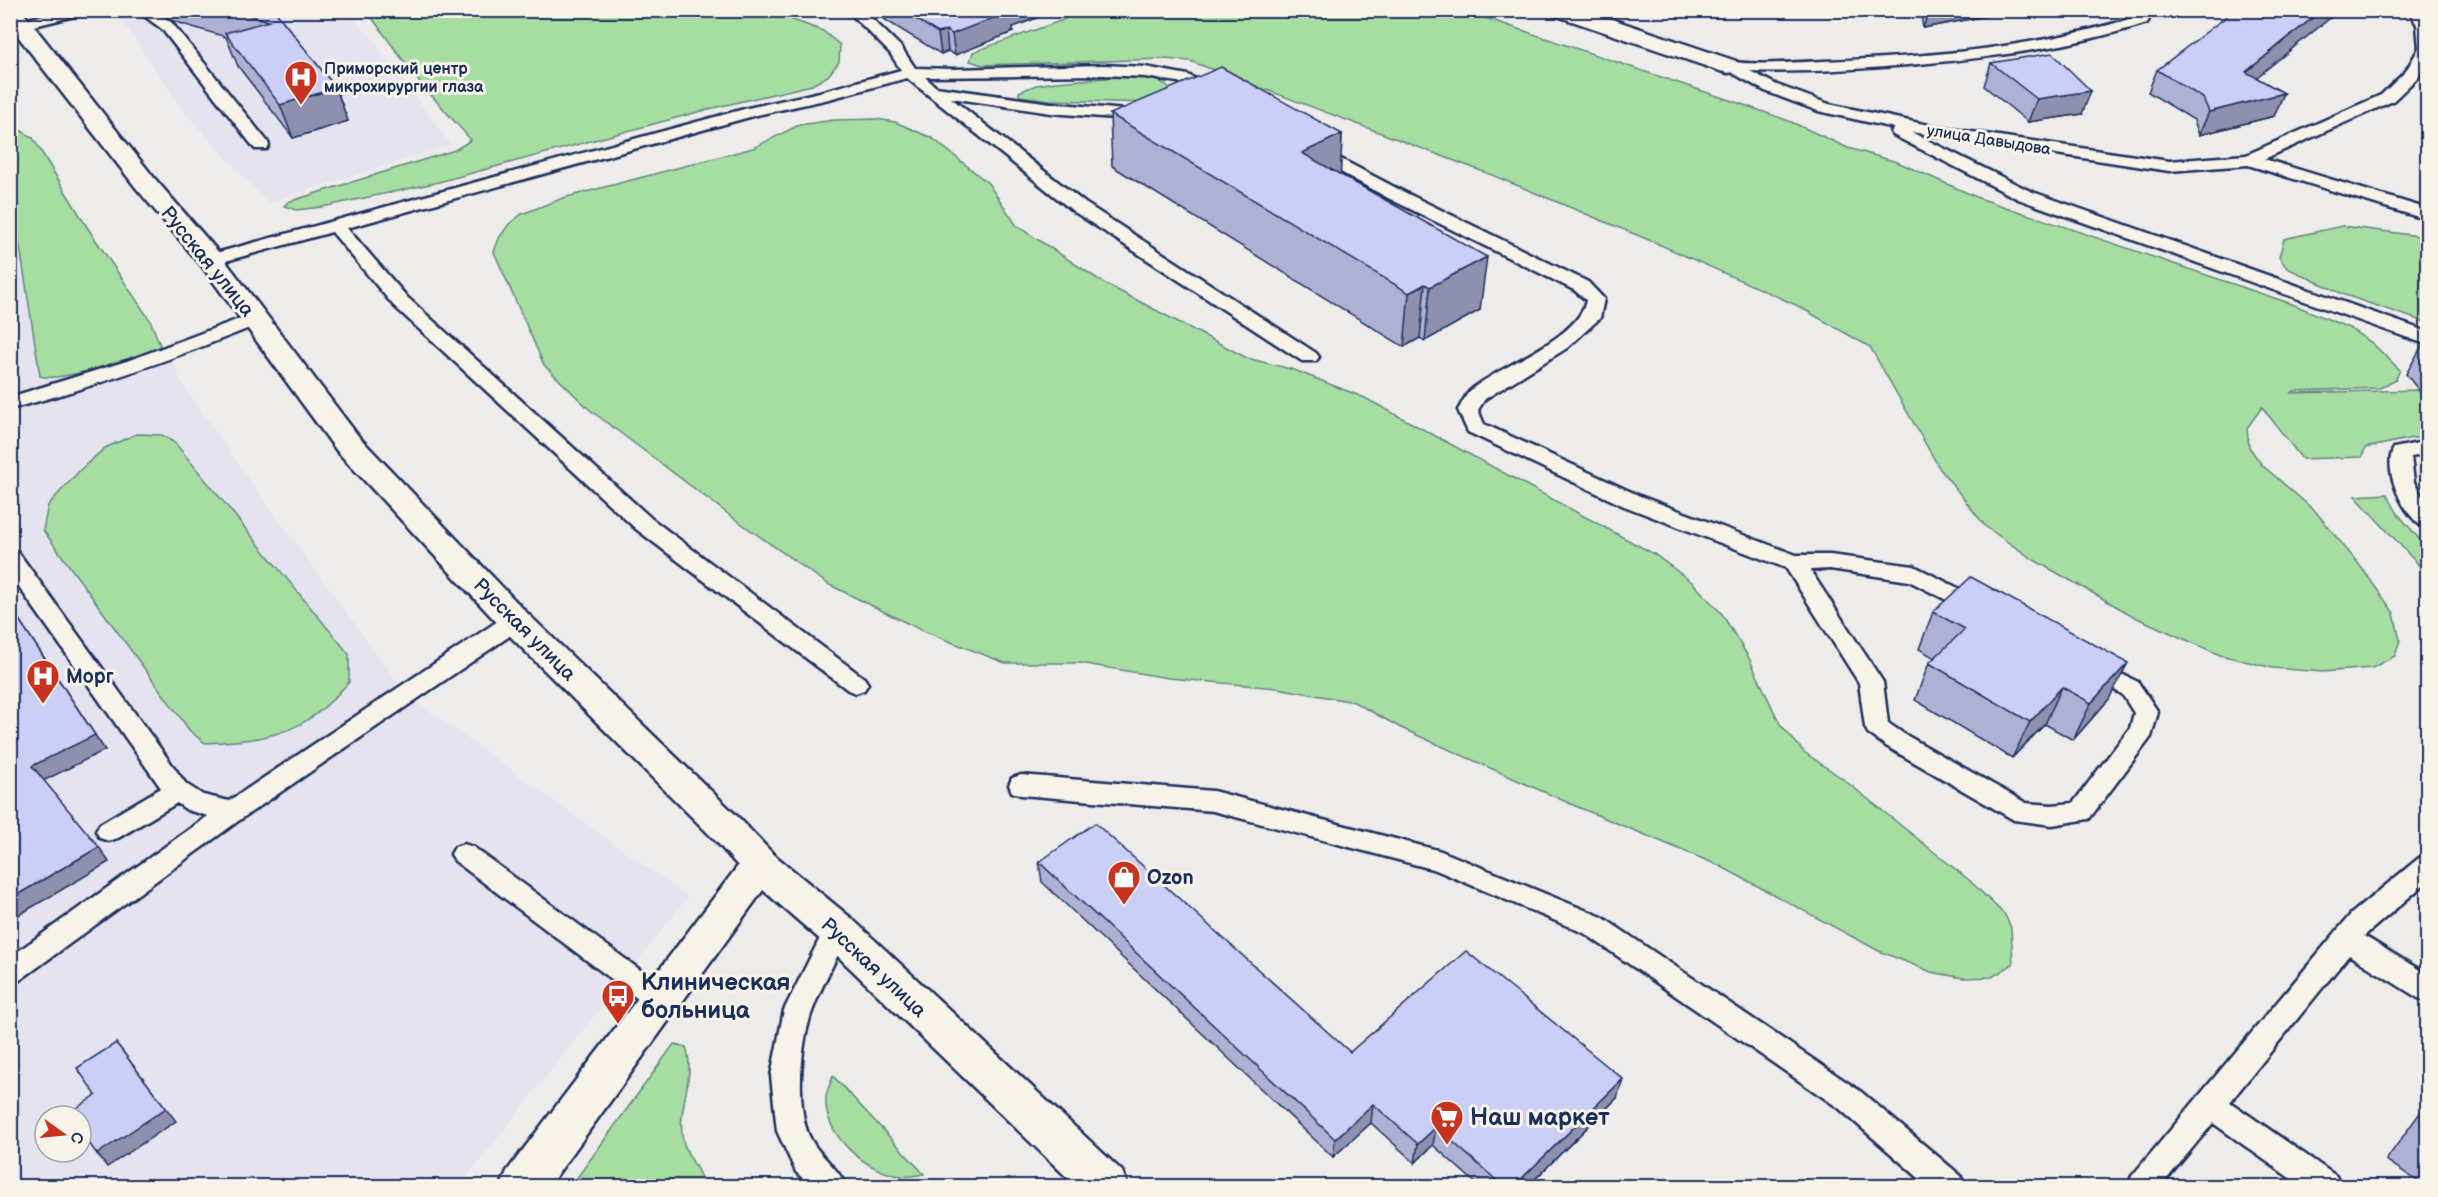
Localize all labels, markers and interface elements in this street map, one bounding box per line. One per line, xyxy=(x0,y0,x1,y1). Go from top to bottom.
hospital icon: Приморский центр микрохирургии глаза xyxy=(283,59,319,106)
place label: Приморский центр микрохирургии глаза xyxy=(324,60,484,97)
street label: улица Давыдова xyxy=(1925,121,2053,160)
street label: Русская улица xyxy=(155,201,259,322)
street label: Русская улица xyxy=(468,573,581,686)
hospital icon: Морг xyxy=(25,658,61,705)
place label: Морг xyxy=(66,665,114,689)
shop icon: Ozon xyxy=(1106,859,1142,906)
place label: Ozon xyxy=(1147,866,1194,890)
street label: Русская улица xyxy=(816,913,931,1023)
place label: Клиническая больница xyxy=(641,968,790,1025)
bus stop icon: Клиническая больница xyxy=(600,978,636,1025)
supermarket icon: Наш маркет xyxy=(1429,1099,1465,1146)
place label: Наш маркет xyxy=(1470,1103,1610,1132)
north arrow xyxy=(33,1104,93,1164)
text: С xyxy=(65,1130,87,1145)

